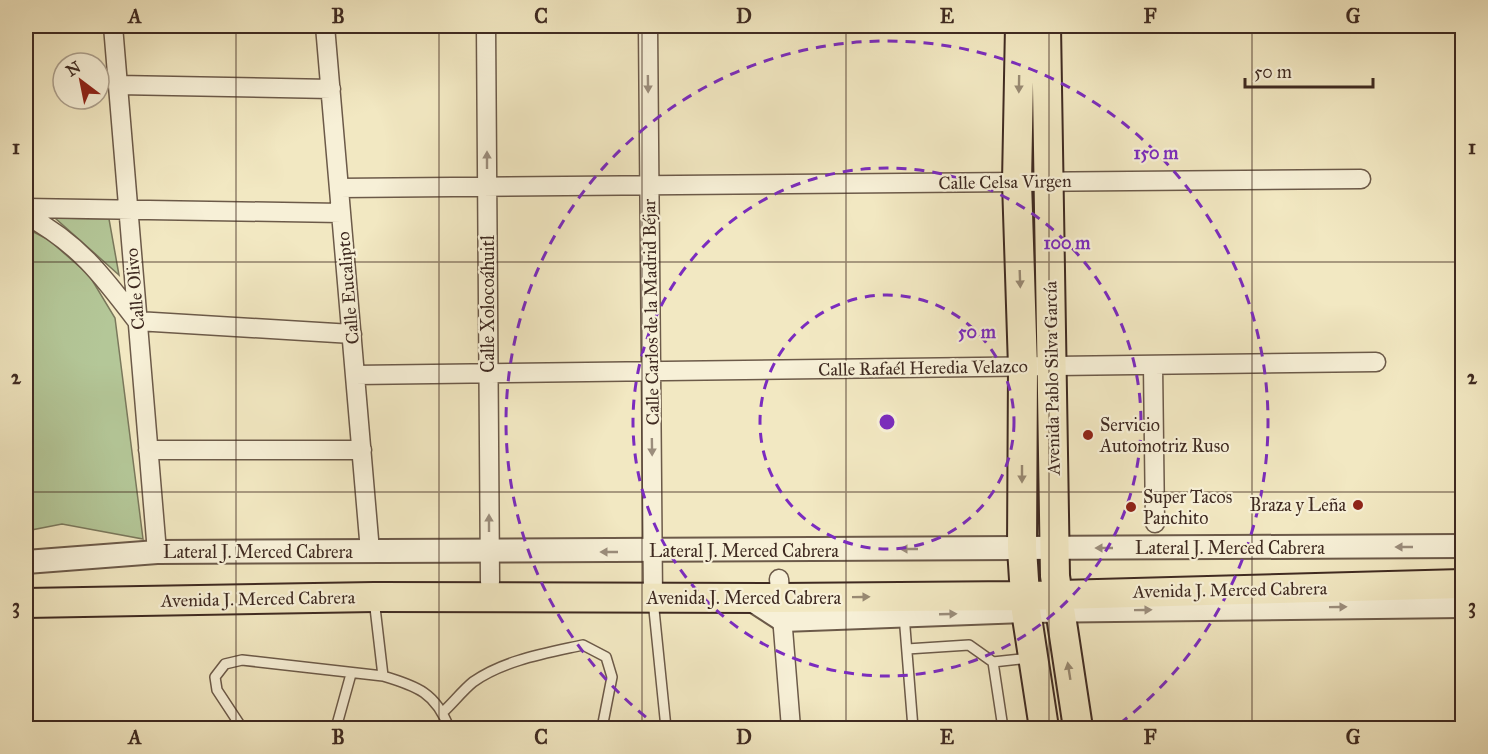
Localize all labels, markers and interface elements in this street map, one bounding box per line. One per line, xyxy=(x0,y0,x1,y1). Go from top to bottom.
text: A xyxy=(126,4,142,28)
text: B xyxy=(331,4,345,28)
text: C xyxy=(534,4,548,28)
text: D xyxy=(736,4,752,28)
text: E xyxy=(940,4,955,28)
text: F xyxy=(1143,4,1157,28)
text: G xyxy=(1346,4,1361,28)
north arrow xyxy=(51,51,111,111)
scale bar xyxy=(1245,51,1372,89)
text: N xyxy=(63,57,84,80)
text: 50 m xyxy=(1254,61,1292,83)
one-way arrow xyxy=(643,74,653,93)
one-way arrow xyxy=(1014,74,1023,93)
text: 1 xyxy=(12,135,20,159)
text: 1 xyxy=(1468,135,1476,159)
text: 150 m xyxy=(1134,142,1179,164)
one-way arrow xyxy=(482,151,492,170)
street label: Calle Celsa Virgen xyxy=(938,170,1072,195)
street label: Calle Carlos de la Madrid Béjar xyxy=(638,198,664,425)
street label: Calle Eucalipto xyxy=(332,231,364,345)
text: 100 m xyxy=(1044,232,1091,254)
street label: Calle Xolocoáhuitl xyxy=(477,235,499,373)
street label: Calle Olivo xyxy=(120,247,150,331)
one-way arrow xyxy=(1015,269,1024,288)
street label: Avenida Pablo Silva García xyxy=(1039,280,1065,476)
text: 50 m xyxy=(958,321,997,343)
street label: Calle Rafaél Heredia Velazco xyxy=(818,355,1028,381)
text: 2 xyxy=(11,365,22,389)
text: 2 xyxy=(1467,365,1478,389)
centre of rings xyxy=(877,412,897,432)
place label: Servicio Automotriz Ruso xyxy=(1099,414,1229,457)
marker: Servicio Automotriz Ruso xyxy=(1081,428,1095,442)
one-way arrow xyxy=(647,437,657,456)
one-way arrow xyxy=(1017,464,1027,483)
place label: Super Tacos Panchito xyxy=(1143,486,1232,529)
place label: Braza y Leña xyxy=(1250,494,1346,516)
marker: Braza y Leña xyxy=(1351,498,1365,512)
marker: Super Tacos Panchito xyxy=(1124,500,1138,514)
one-way arrow xyxy=(484,514,494,533)
street label: Lateral J. Merced Cabrera xyxy=(1135,537,1325,560)
street label: Lateral J. Merced Cabrera xyxy=(649,540,839,563)
street label: Lateral J. Merced Cabrera xyxy=(163,541,353,564)
one-way arrow xyxy=(1395,542,1414,552)
one-way arrow xyxy=(1095,543,1114,553)
one-way arrow xyxy=(900,544,919,554)
one-way arrow xyxy=(600,547,619,557)
street label: Avenida J. Merced Cabrera xyxy=(1132,577,1328,604)
street label: Avenida J. Merced Cabrera xyxy=(160,586,356,613)
street label: Avenida J. Merced Cabrera xyxy=(646,587,842,610)
one-way arrow xyxy=(851,593,870,602)
text: 3 xyxy=(12,594,20,619)
text: 3 xyxy=(1468,594,1476,619)
one-way arrow xyxy=(1329,603,1348,612)
one-way arrow xyxy=(1134,605,1153,615)
one-way arrow xyxy=(939,609,958,618)
one-way arrow xyxy=(1064,661,1073,680)
text: A xyxy=(126,725,142,749)
text: B xyxy=(331,725,345,749)
text: C xyxy=(534,725,548,749)
text: D xyxy=(736,725,752,749)
text: E xyxy=(940,725,955,749)
text: F xyxy=(1143,725,1157,749)
text: G xyxy=(1346,725,1361,749)

